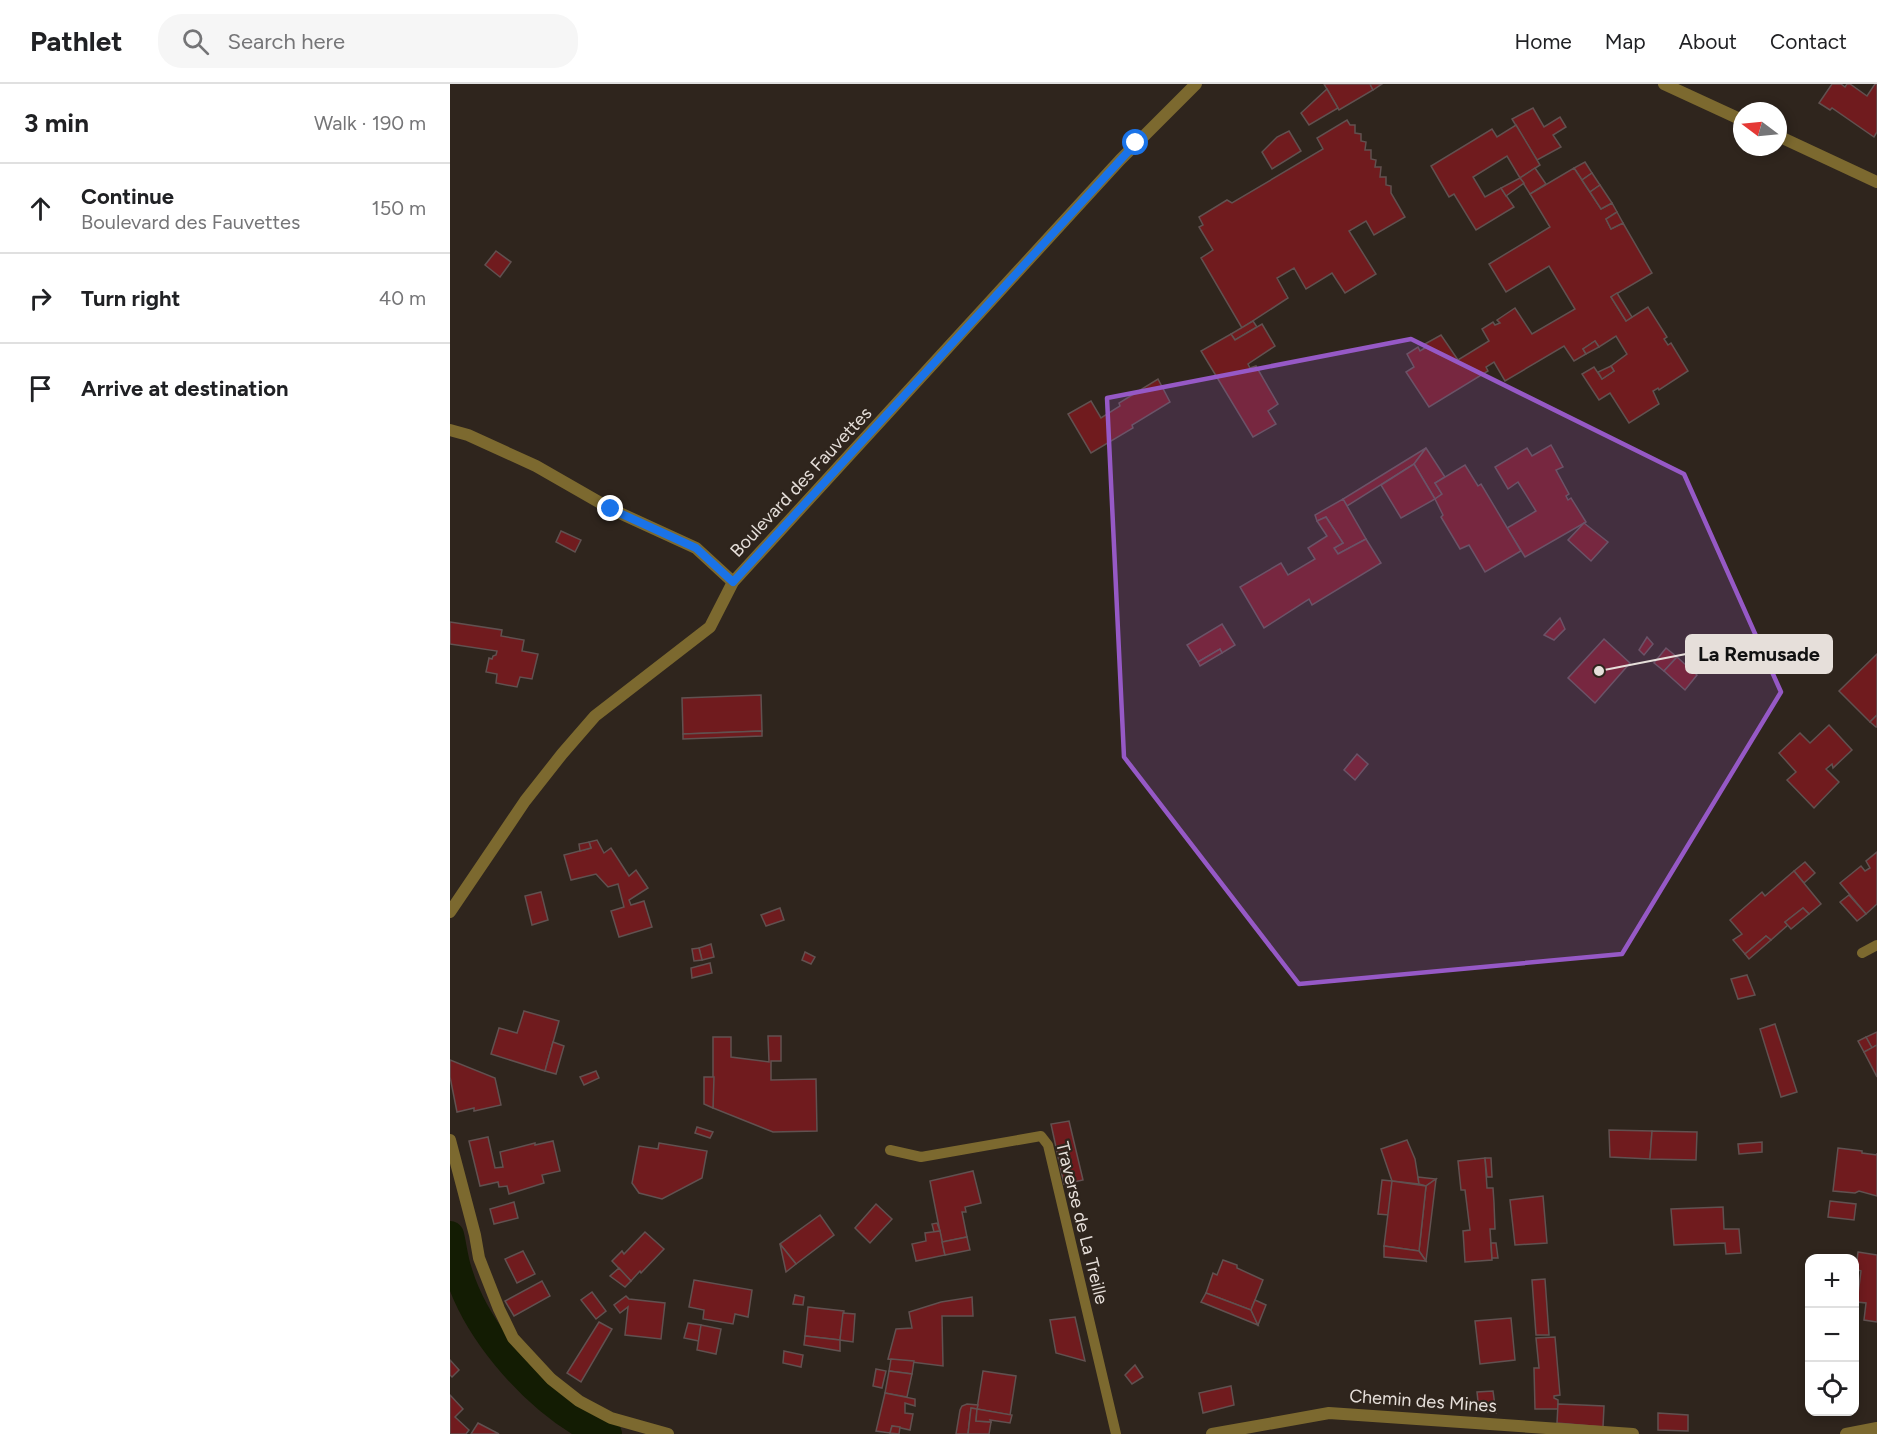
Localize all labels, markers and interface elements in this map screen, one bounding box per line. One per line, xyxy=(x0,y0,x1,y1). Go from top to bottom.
search box xyxy=(158,14,578,68)
text: Pathlet xyxy=(30,24,122,58)
icon: search xyxy=(179,25,212,58)
text: Search here xyxy=(227,28,345,55)
text: Home xyxy=(1515,29,1572,54)
text: Map xyxy=(1605,29,1646,54)
text: About xyxy=(1679,29,1737,54)
text: Contact xyxy=(1770,29,1847,54)
north arrow xyxy=(1733,102,1787,156)
text: 3 min xyxy=(24,107,89,139)
text: Walk · 190 m xyxy=(314,111,426,135)
route start xyxy=(1122,129,1148,155)
text: Continue xyxy=(81,183,174,210)
icon: ahead xyxy=(24,192,57,225)
text: 150 m xyxy=(371,196,426,220)
text: Boulevard des Fauvettes xyxy=(81,210,300,234)
icon: right xyxy=(24,282,57,315)
text: Turn right xyxy=(81,285,180,312)
text: 40 m xyxy=(379,286,426,310)
icon: arrive xyxy=(24,372,57,405)
text: Arrive at destination xyxy=(81,375,289,402)
street label: Boulevard des Fauvettes xyxy=(726,402,876,562)
route end xyxy=(597,495,623,521)
callout: La Remusade xyxy=(1686,635,1832,673)
text: La Remusade xyxy=(1698,642,1820,666)
street label: Traverse de La Treille xyxy=(1051,1139,1113,1307)
map controls xyxy=(1805,1254,1859,1416)
button: + xyxy=(1805,1254,1859,1308)
button: − xyxy=(1805,1308,1859,1362)
button: locate xyxy=(1805,1362,1859,1416)
street label: Chemin des Mines xyxy=(1349,1385,1497,1417)

